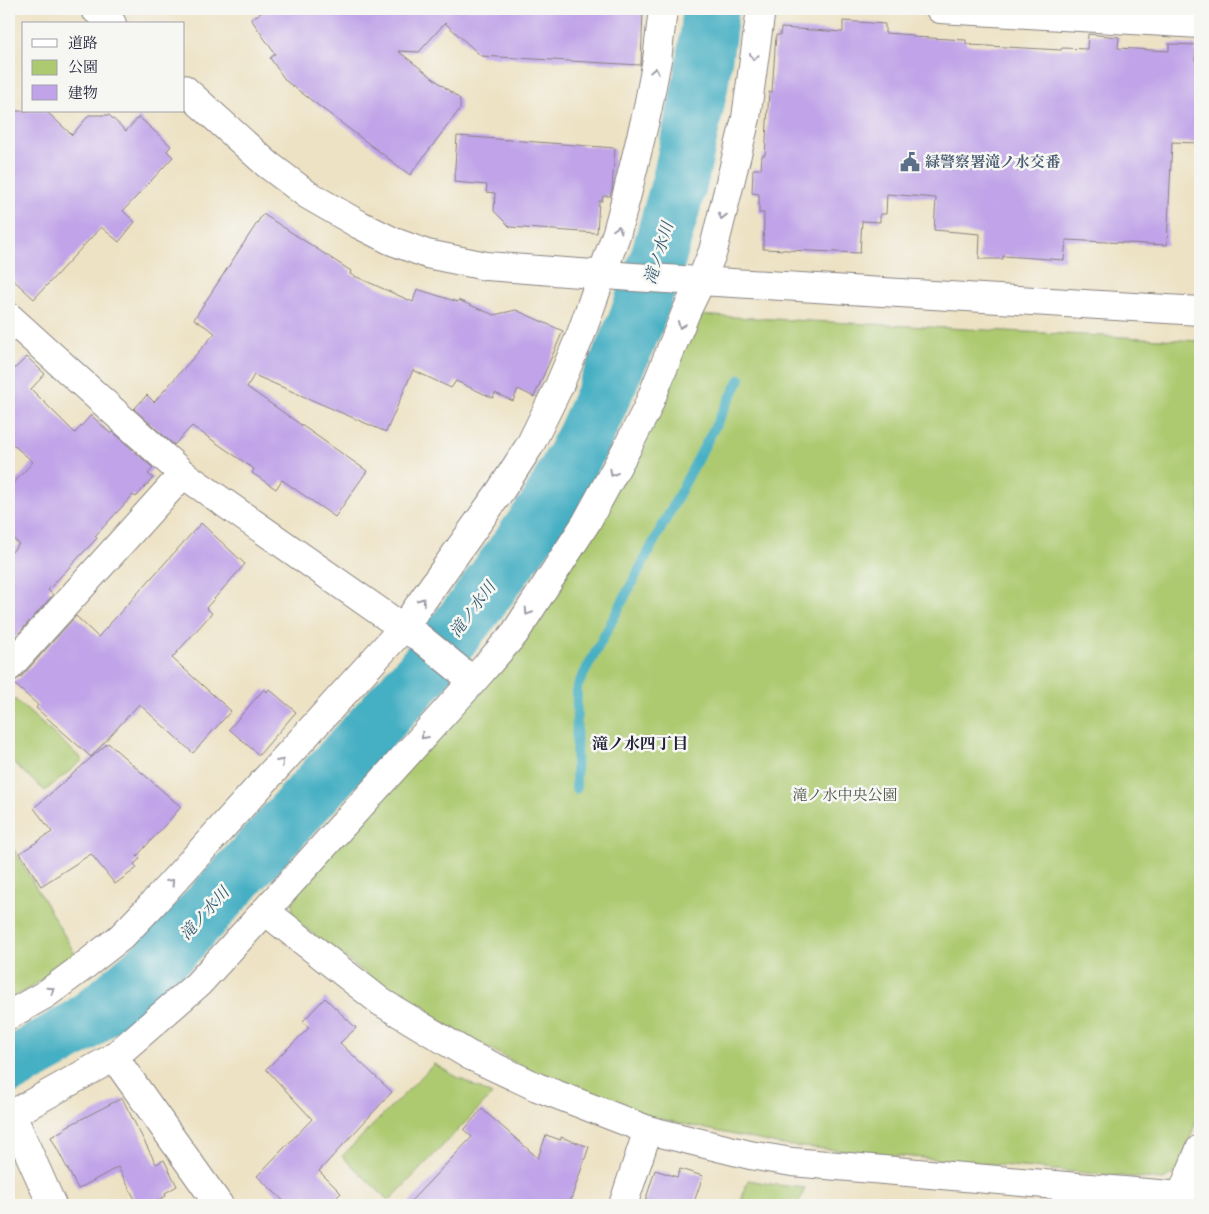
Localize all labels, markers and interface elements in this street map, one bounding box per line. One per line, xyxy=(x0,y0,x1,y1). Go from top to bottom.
legend xyxy=(22,22,185,112)
text: 道路 xyxy=(68,34,98,53)
one-way arrow xyxy=(749,53,760,61)
text: 公園 xyxy=(68,58,98,77)
one-way arrow xyxy=(650,66,660,75)
text: 建物 xyxy=(68,84,98,103)
public building icon: 緑警察署滝ノ水交番 xyxy=(899,151,921,173)
place label: 緑警察署滝ノ水交番 xyxy=(925,153,1061,172)
one-way arrow xyxy=(717,212,728,221)
water label: 滝ノ水川 xyxy=(641,218,679,287)
one-way arrow xyxy=(612,225,622,233)
one-way arrow xyxy=(676,321,686,329)
one-way arrow xyxy=(610,468,620,477)
water label: 滝ノ水川 xyxy=(446,577,502,642)
one-way arrow xyxy=(416,597,425,607)
one-way arrow xyxy=(525,606,535,615)
one-way arrow xyxy=(421,730,430,739)
district label: 滝ノ水四丁目 xyxy=(592,735,688,755)
one-way arrow xyxy=(275,759,284,768)
park label: 滝ノ水中央公園 xyxy=(792,786,898,805)
one-way arrow xyxy=(166,879,175,888)
water label: 滝ノ水川 xyxy=(177,882,236,945)
one-way arrow xyxy=(45,987,55,996)

